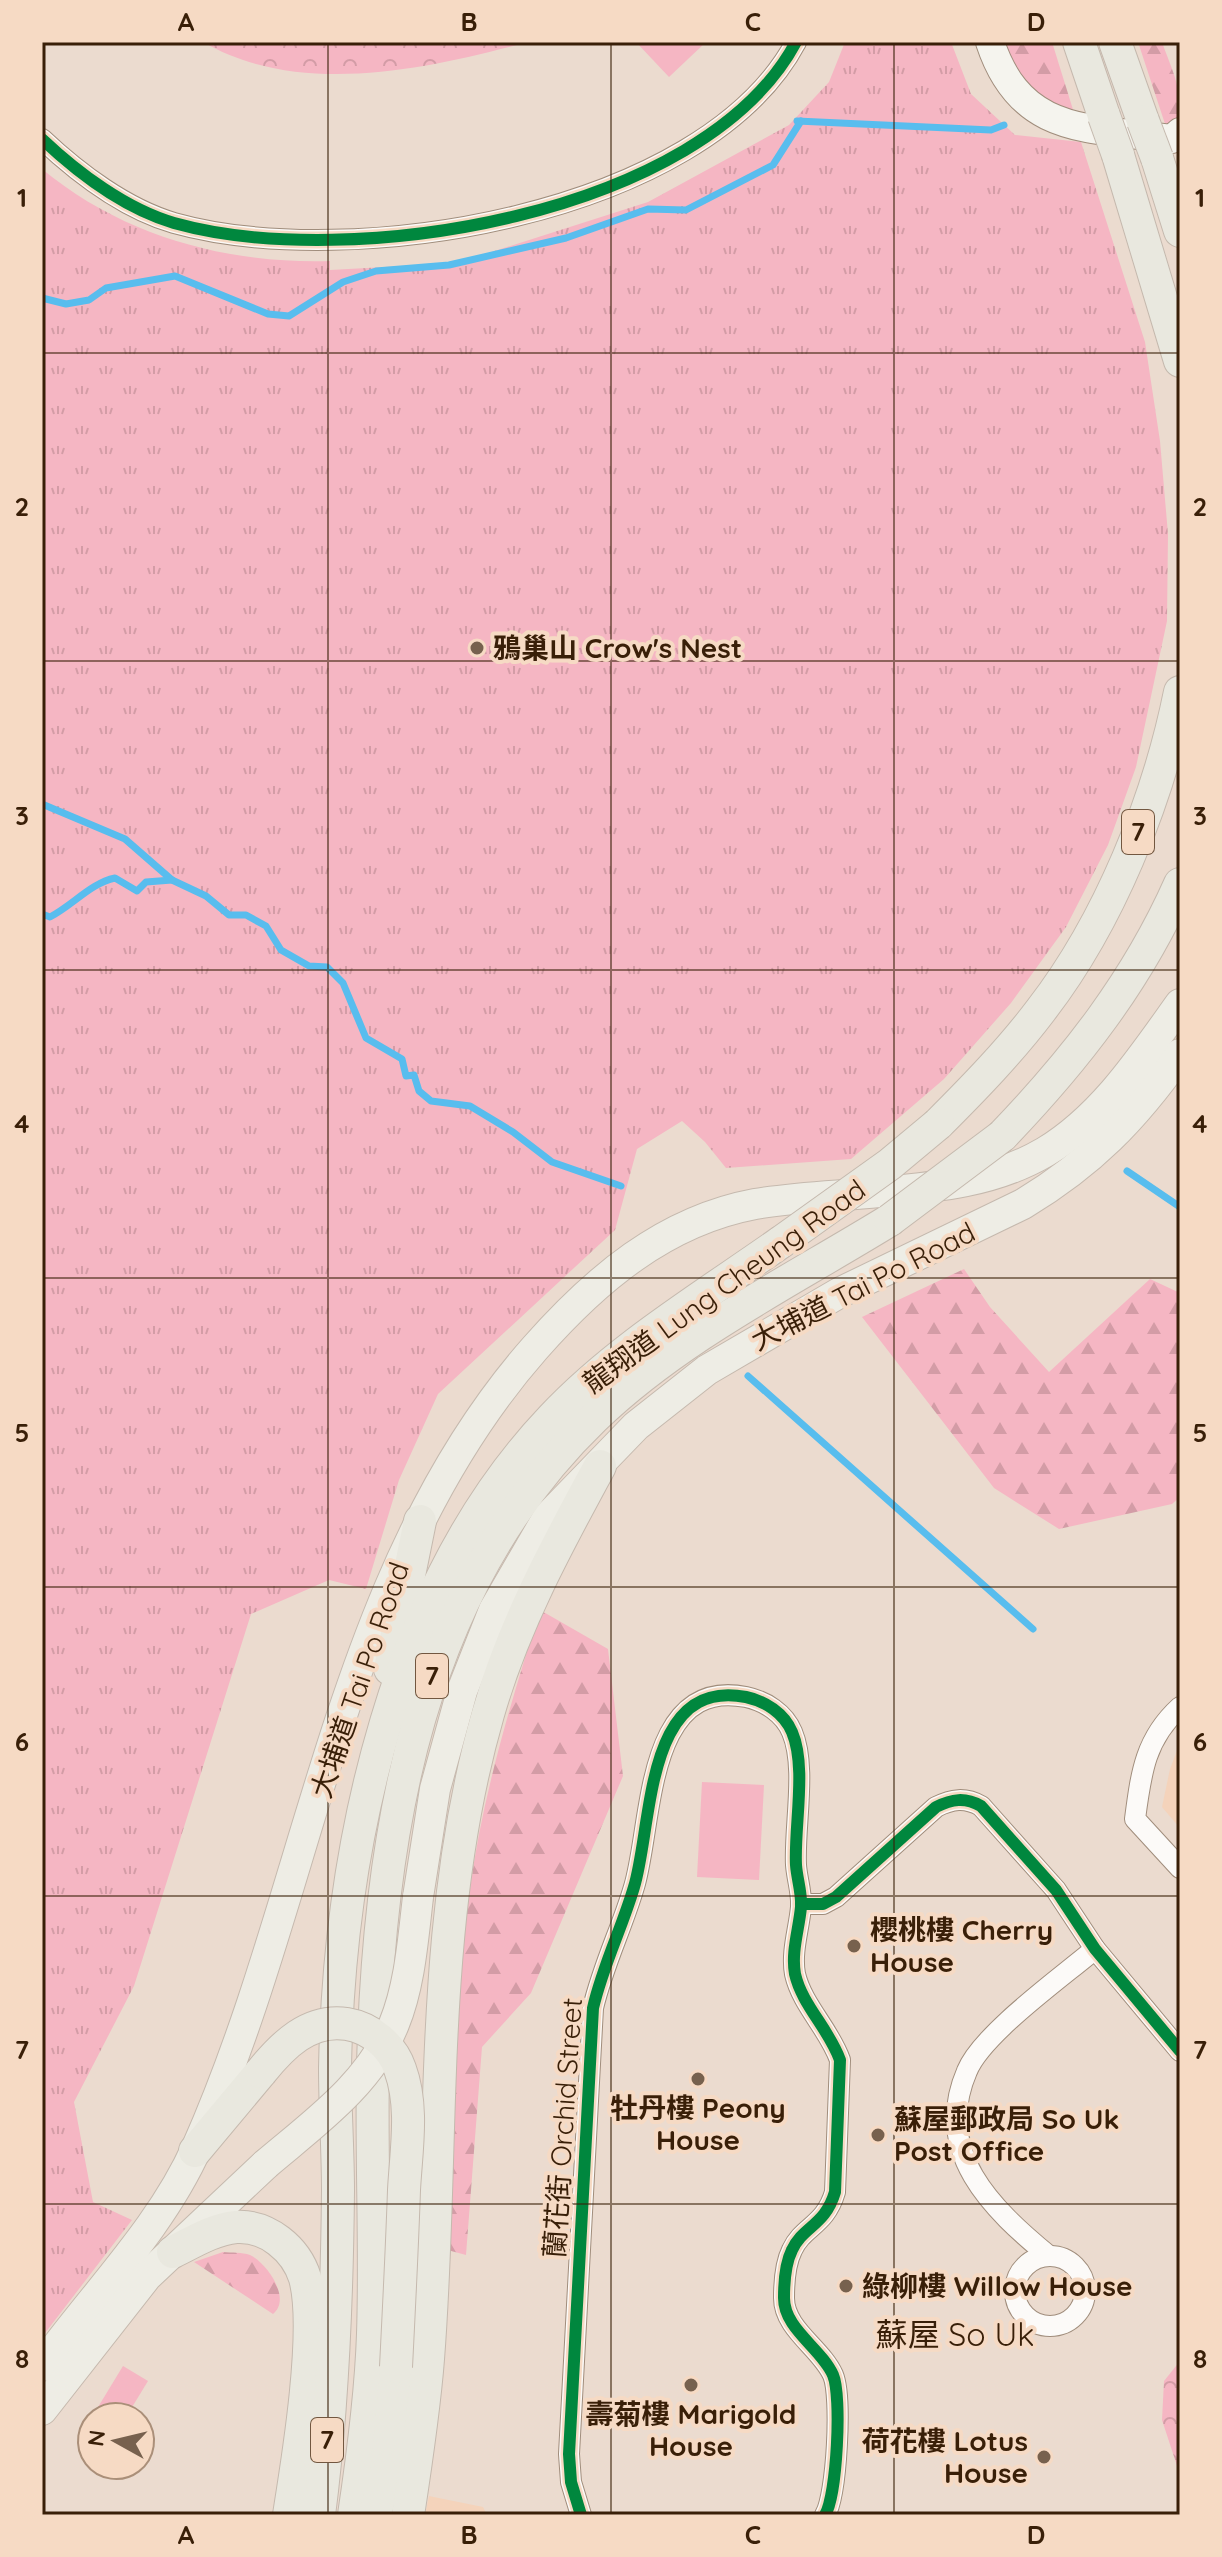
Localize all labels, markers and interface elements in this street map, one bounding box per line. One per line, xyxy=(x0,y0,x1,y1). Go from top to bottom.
text: A xyxy=(178,5,195,38)
text: B xyxy=(460,5,478,38)
text: C xyxy=(745,5,761,38)
text: D xyxy=(1027,5,1045,38)
text: 1 xyxy=(17,181,27,214)
text: 1 xyxy=(1195,181,1205,214)
text: 2 xyxy=(15,490,29,523)
text: 2 xyxy=(1193,490,1207,523)
place label: 鴉巢山 Crow's Nest xyxy=(493,630,742,665)
marker: 鴉巢山 Crow's Nest xyxy=(468,639,486,657)
text: 3 xyxy=(15,799,29,832)
text: 3 xyxy=(1193,799,1207,832)
road number: 7 xyxy=(1122,810,1154,854)
text: 4 xyxy=(14,1107,30,1140)
text: 4 xyxy=(1192,1107,1208,1140)
street label: 龍翔道 Lung Cheung Road xyxy=(576,1171,872,1400)
street label: 大埔道 Tai Po Road xyxy=(745,1214,981,1357)
text: 5 xyxy=(15,1416,29,1449)
text: 5 xyxy=(1193,1416,1207,1449)
street label: 大埔道 Tai Po Road xyxy=(303,1557,416,1802)
road number: 7 xyxy=(416,1654,448,1698)
text: 6 xyxy=(15,1725,29,1758)
text: 6 xyxy=(1193,1725,1207,1758)
place label: 櫻桃樓 Cherry House xyxy=(870,1912,1053,1979)
marker: 櫻桃樓 Cherry House xyxy=(845,1937,863,1955)
street label: 蘭花街 Orchid Street xyxy=(536,1997,589,2259)
text: 7 xyxy=(15,2033,29,2066)
text: 7 xyxy=(1193,2033,1207,2066)
marker: 牡丹樓 Peony House xyxy=(689,2070,707,2088)
place label: 牡丹樓 Peony House xyxy=(610,2090,786,2157)
place label: 蘇屋郵政局 So Uk Post Office xyxy=(894,2101,1120,2168)
marker: 蘇屋郵政局 So Uk Post Office xyxy=(869,2126,887,2144)
place label: 綠柳樓 Willow House xyxy=(862,2268,1133,2303)
marker: 綠柳樓 Willow House xyxy=(837,2277,855,2295)
district label: 蘇屋 So Uk xyxy=(876,2314,1034,2354)
text: 8 xyxy=(15,2342,29,2375)
text: 8 xyxy=(1193,2342,1207,2375)
marker: 壽菊樓 Marigold House xyxy=(682,2376,700,2394)
place label: 壽菊樓 Marigold House xyxy=(586,2396,796,2463)
north arrow xyxy=(76,2401,156,2481)
road number: 7 xyxy=(311,2418,343,2462)
place label: 荷花樓 Lotus House xyxy=(862,2423,1028,2490)
text: N xyxy=(81,2428,111,2448)
marker: 荷花樓 Lotus House xyxy=(1035,2448,1053,2466)
text: A xyxy=(178,2518,195,2551)
text: B xyxy=(460,2518,478,2551)
text: C xyxy=(745,2518,761,2551)
text: D xyxy=(1027,2518,1045,2551)

